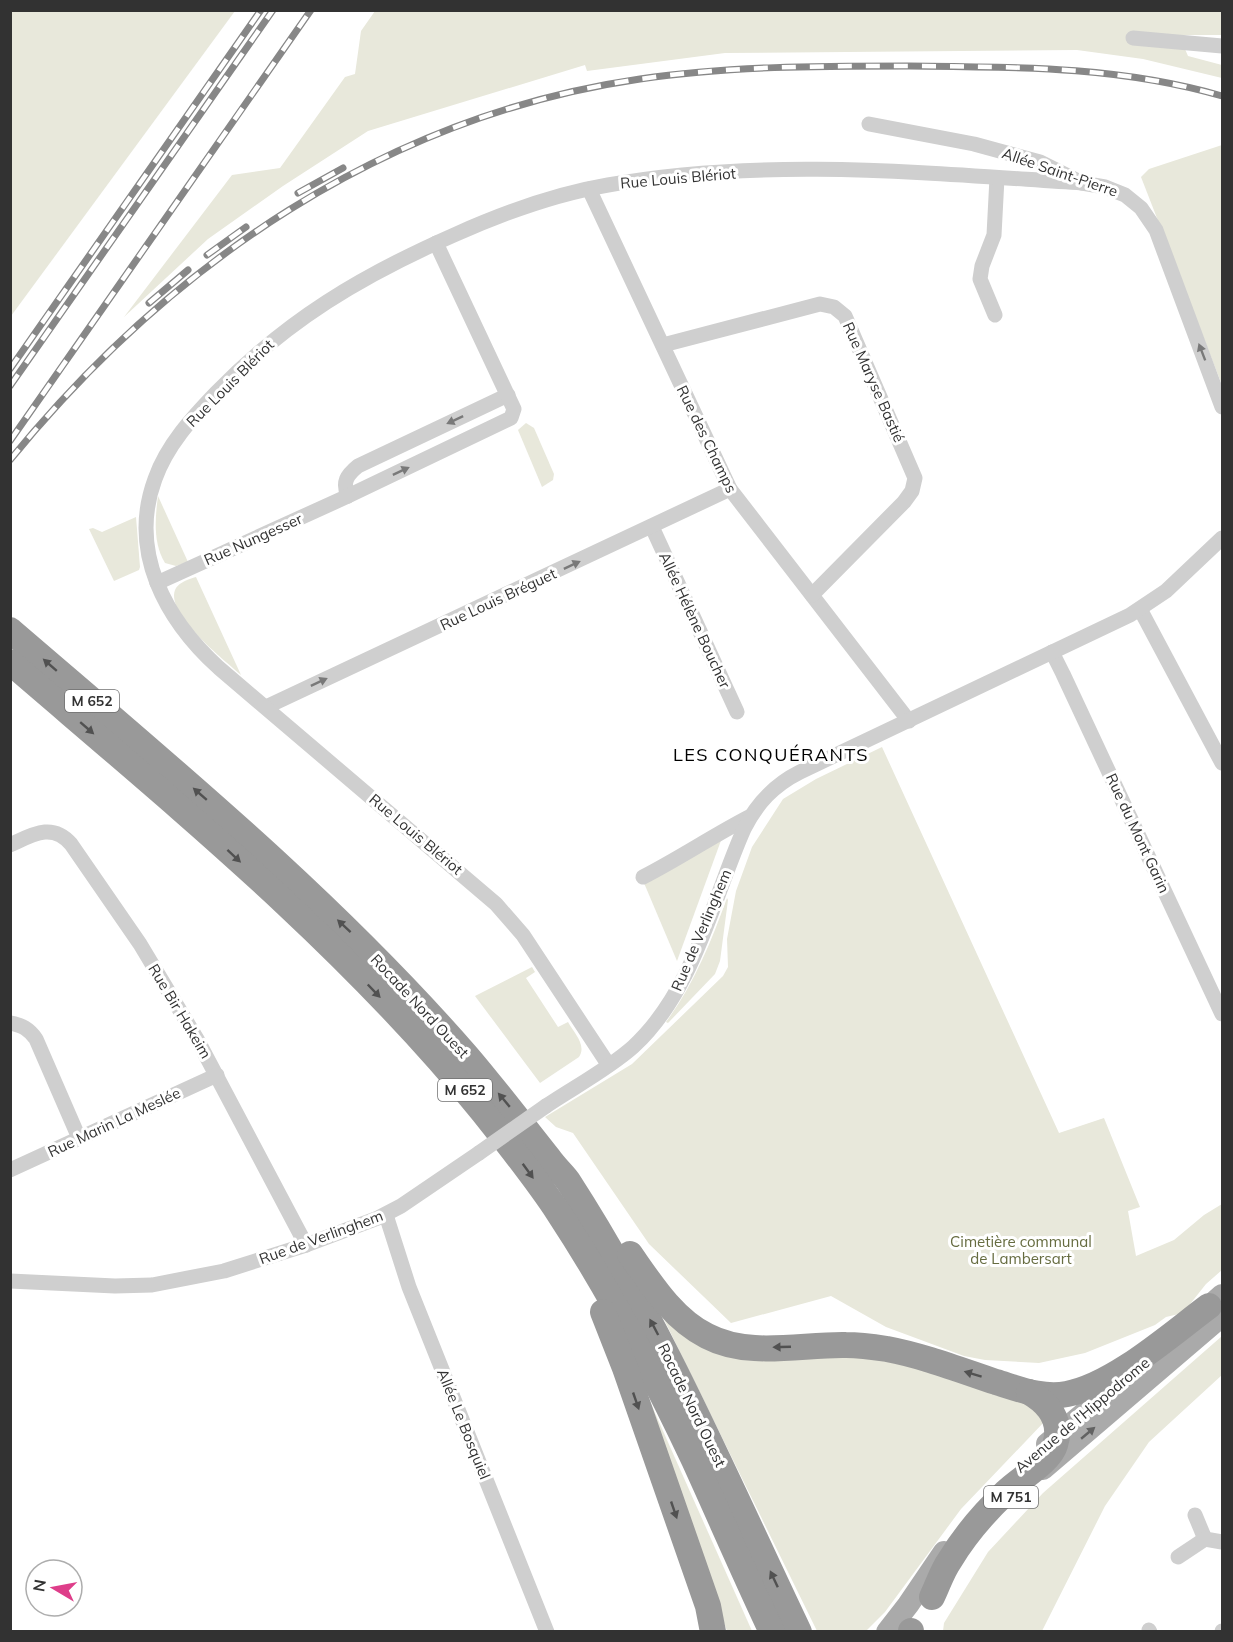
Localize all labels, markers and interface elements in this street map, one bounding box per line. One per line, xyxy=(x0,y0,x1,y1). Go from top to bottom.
street label: Allée Saint-Pierre xyxy=(1000,143,1120,201)
street label: Rue Louis Blériot xyxy=(619,163,737,193)
street label: Rue Maryse Bastié xyxy=(839,319,909,445)
street label: Rue Louis Blériot xyxy=(182,335,278,431)
one-way arrow xyxy=(1197,343,1206,361)
street label: Rue des Champs xyxy=(673,382,741,496)
one-way arrow xyxy=(446,415,463,424)
one-way arrow xyxy=(393,467,410,476)
street label: Rue Nungesser xyxy=(201,509,306,569)
street label: Allée Hélène Boucher xyxy=(655,549,735,692)
one-way arrow xyxy=(564,560,581,569)
street label: Rue Louis Bréguet xyxy=(437,564,559,634)
one-way arrow xyxy=(43,659,58,672)
one-way arrow xyxy=(311,678,328,687)
road number: M 652 xyxy=(65,690,119,712)
one-way arrow xyxy=(79,721,95,734)
district label: LES CONQUÉRANTS xyxy=(673,743,869,766)
street label: Rue du Mont Garin xyxy=(1102,770,1174,896)
one-way arrow xyxy=(193,788,208,801)
street label: Rue Louis Blériot xyxy=(365,789,467,879)
one-way arrow xyxy=(226,849,241,863)
street label: Rue de Verlinghem xyxy=(667,866,735,994)
one-way arrow xyxy=(337,919,351,933)
street label: Rocade Nord Ouest xyxy=(367,950,473,1062)
street label: Rue Bir Hakeim xyxy=(144,960,216,1062)
one-way arrow xyxy=(367,983,381,997)
road number: M 652 xyxy=(438,1079,492,1101)
street label: Rue Marin La Meslée xyxy=(45,1083,183,1161)
one-way arrow xyxy=(498,1093,511,1108)
one-way arrow xyxy=(522,1162,534,1178)
street label: Rue de Verlinghem xyxy=(256,1206,386,1268)
park label: Cimetière communal de Lambersart xyxy=(950,1232,1092,1268)
one-way arrow xyxy=(649,1318,659,1335)
street label: Rocade Nord Ouest xyxy=(654,1340,730,1470)
one-way arrow xyxy=(772,1342,791,1352)
street label: Avenue de l'Hippodrome xyxy=(1011,1353,1153,1477)
street label: Allée Le Bosquiel xyxy=(433,1366,495,1482)
one-way arrow xyxy=(964,1369,982,1379)
one-way arrow xyxy=(632,1392,642,1410)
one-way arrow xyxy=(1080,1427,1095,1439)
road number: M 751 xyxy=(984,1486,1038,1508)
one-way arrow xyxy=(670,1501,680,1519)
north arrow xyxy=(24,1558,84,1618)
one-way arrow xyxy=(769,1570,778,1587)
text: N xyxy=(28,1578,50,1593)

